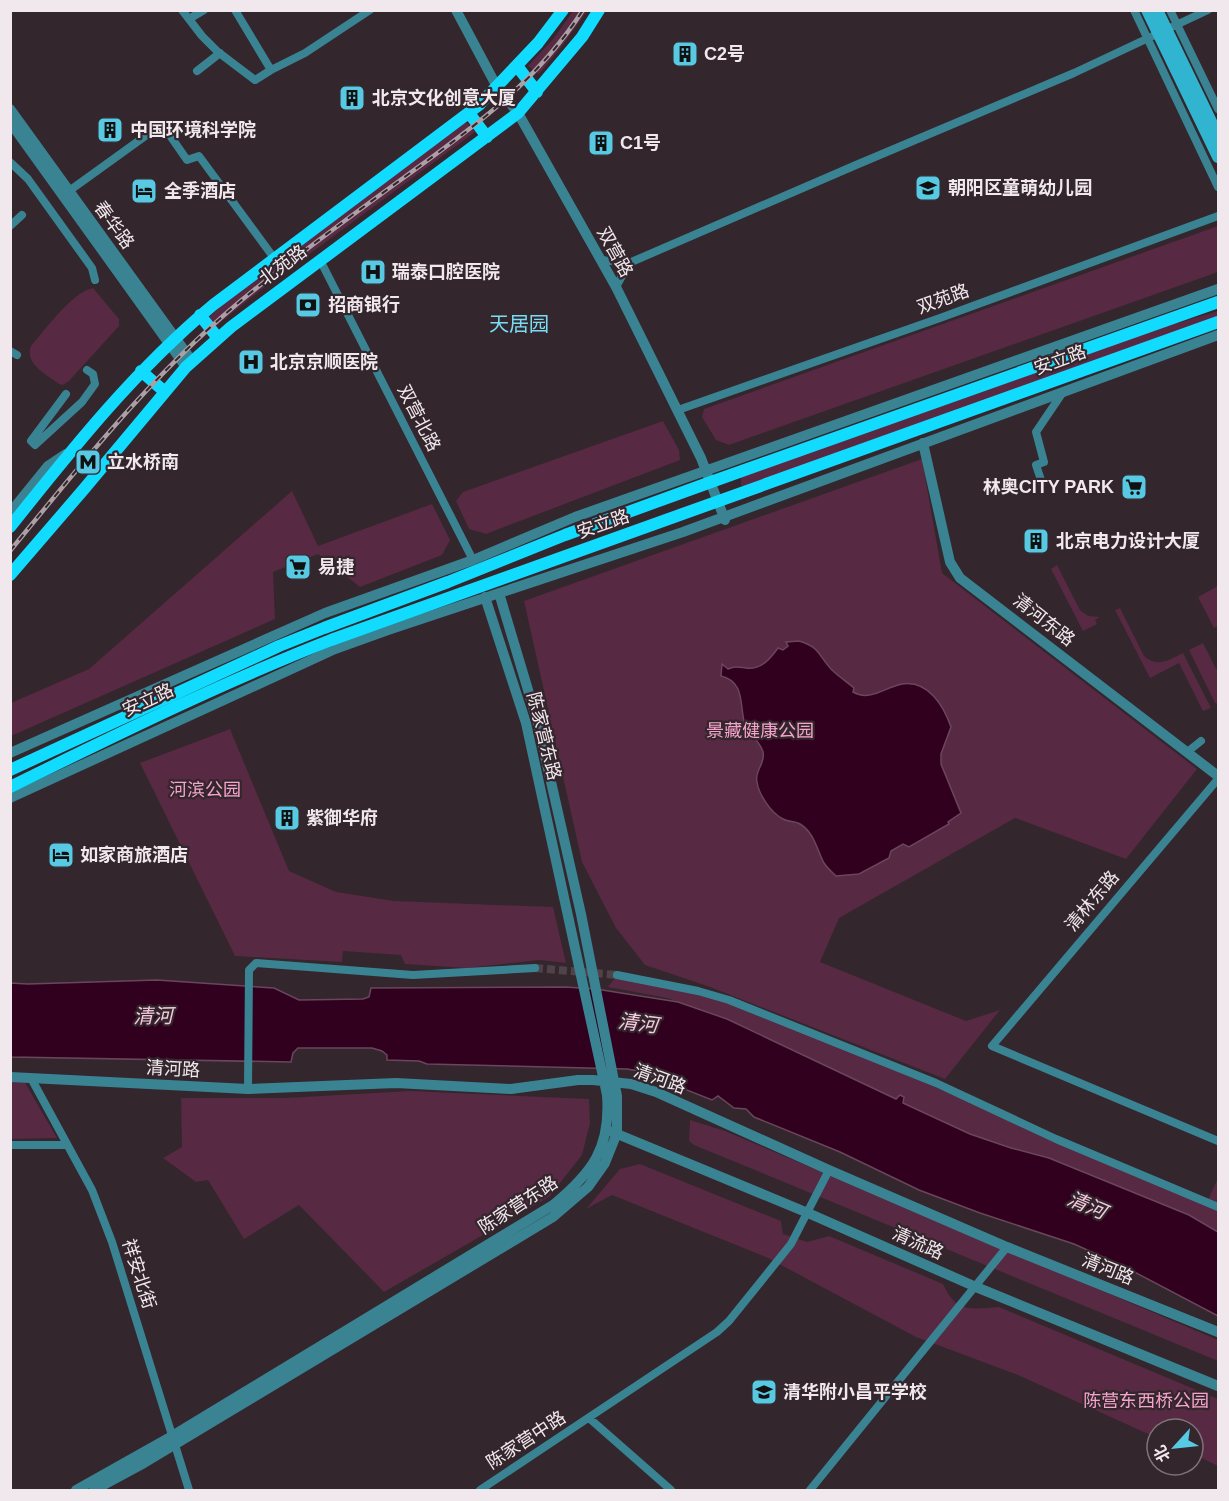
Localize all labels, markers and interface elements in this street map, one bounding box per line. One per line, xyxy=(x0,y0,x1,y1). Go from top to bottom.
building icon: C2号 xyxy=(670,39,700,69)
place label: C2号 xyxy=(704,44,745,64)
building icon: 北京文化创意大厦 xyxy=(337,83,367,113)
place label: 北京文化创意大厦 xyxy=(372,87,516,108)
building icon: 中国环境科学院 xyxy=(95,115,125,145)
place label: 中国环境科学院 xyxy=(130,120,256,140)
building icon: C1号 xyxy=(586,128,616,158)
place label: C1号 xyxy=(620,133,661,153)
school or university icon: 朝阳区童萌幼儿园 xyxy=(913,173,943,203)
hotel icon: 全季酒店 xyxy=(129,176,159,206)
place label: 朝阳区童萌幼儿园 xyxy=(948,177,1092,198)
place label: 全季酒店 xyxy=(164,181,236,201)
street label: 春华路 xyxy=(90,197,138,253)
street label: 双营路 xyxy=(593,224,637,280)
street label: 北苑路 xyxy=(255,241,311,289)
hospital icon: 瑞泰口腔医院 xyxy=(358,257,388,287)
place label: 瑞泰口腔医院 xyxy=(392,262,500,282)
street label: 双苑路 xyxy=(914,280,972,318)
bank icon: 招商银行 xyxy=(293,290,323,320)
place label: 招商银行 xyxy=(328,294,400,315)
district label: 天居园 xyxy=(489,313,549,335)
street label: 安立路 xyxy=(1031,341,1089,379)
hospital icon: 北京京顺医院 xyxy=(236,347,266,377)
place label: 北京京顺医院 xyxy=(270,352,378,372)
street label: 双营北路 xyxy=(394,381,444,455)
metro station icon: 立水桥南 xyxy=(73,447,103,477)
place label: 立水桥南 xyxy=(107,452,179,472)
supermarket icon: 林奥CITY PARK xyxy=(1119,472,1149,502)
place label: 林奥CITY PARK xyxy=(983,477,1114,497)
street label: 安立路 xyxy=(574,506,632,542)
building icon: 北京电力设计大厦 xyxy=(1021,526,1051,556)
place label: 北京电力设计大厦 xyxy=(1056,531,1200,551)
supermarket icon: 易捷 xyxy=(283,552,313,582)
place label: 易捷 xyxy=(318,557,354,577)
street label: 清河东路 xyxy=(1009,590,1079,650)
street label: 安立路 xyxy=(119,680,177,720)
street label: 陈家营东路 xyxy=(523,690,565,782)
park label: 景藏健康公园 xyxy=(706,721,814,741)
park label: 河滨公园 xyxy=(169,780,241,800)
building icon: 紫御华府 xyxy=(272,803,302,833)
place label: 紫御华府 xyxy=(306,808,378,828)
hotel icon: 如家商旅酒店 xyxy=(46,840,76,870)
place label: 如家商旅酒店 xyxy=(80,845,188,865)
street label: 清林东路 xyxy=(1061,867,1123,935)
water label: 清河 xyxy=(133,1005,177,1027)
water label: 清河 xyxy=(617,1010,663,1037)
street label: 清河路 xyxy=(146,1058,200,1080)
street label: 清河路 xyxy=(631,1060,689,1098)
street label: 陈家营东路 xyxy=(475,1172,561,1238)
water label: 清河 xyxy=(1064,1187,1113,1225)
street label: 清流路 xyxy=(889,1223,947,1263)
street label: 祥安北街 xyxy=(118,1237,160,1311)
street label: 清河路 xyxy=(1079,1250,1137,1288)
school or university icon: 清华附小昌平学校 xyxy=(749,1377,779,1407)
place label: 清华附小昌平学校 xyxy=(783,1382,927,1402)
park label: 陈营东西桥公园 xyxy=(1083,1391,1209,1411)
street label: 陈家营中路 xyxy=(483,1407,569,1473)
north arrow xyxy=(1145,1417,1205,1477)
text: 北 xyxy=(1151,1443,1173,1465)

